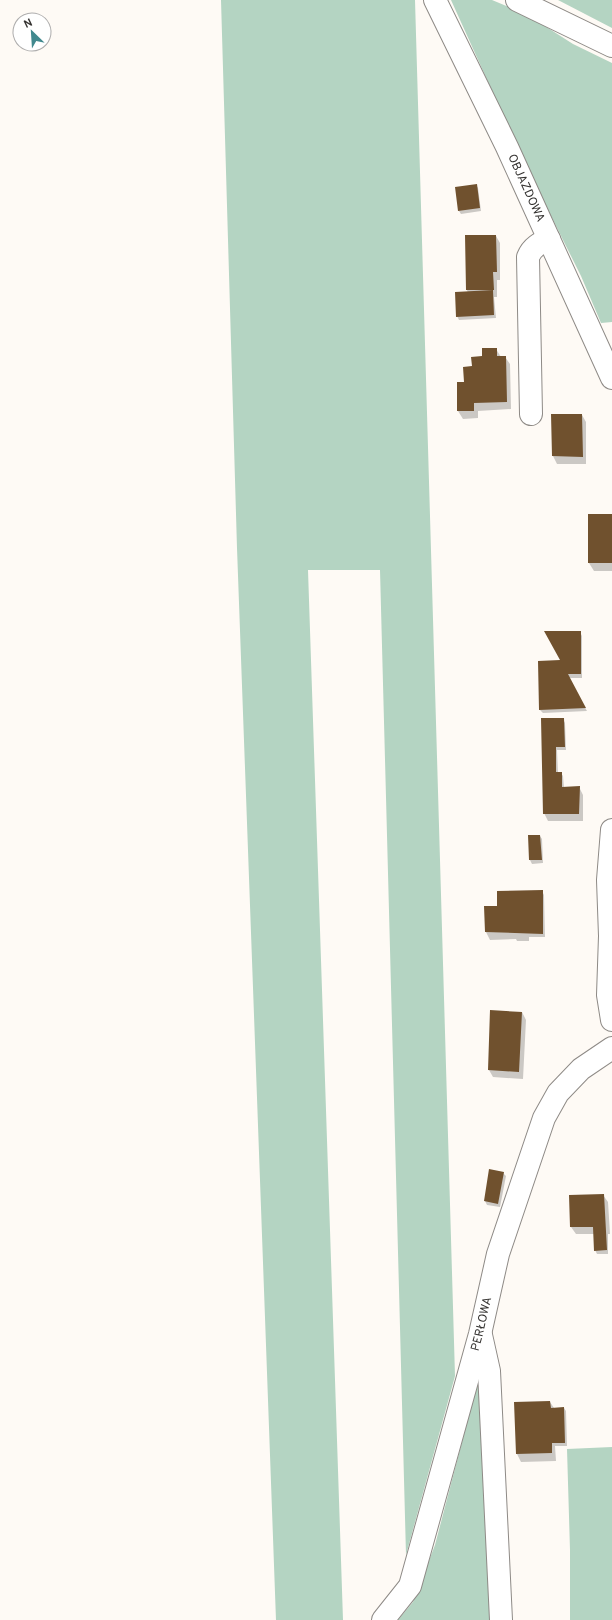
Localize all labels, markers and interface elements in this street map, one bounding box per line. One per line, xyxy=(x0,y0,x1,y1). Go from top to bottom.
north arrow xyxy=(12,12,52,52)
text: N xyxy=(22,16,35,32)
street label: OBJAZDOWA xyxy=(503,152,548,225)
street label: PERŁOWA xyxy=(468,1295,496,1353)

